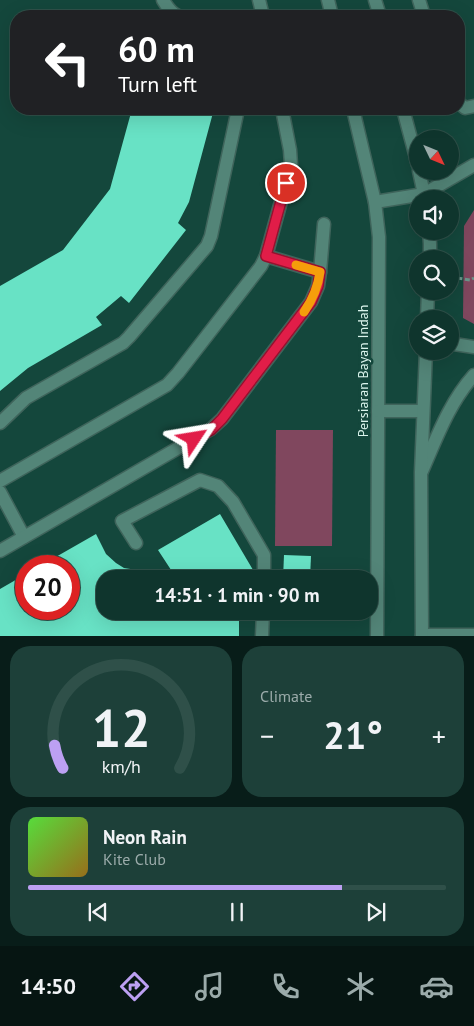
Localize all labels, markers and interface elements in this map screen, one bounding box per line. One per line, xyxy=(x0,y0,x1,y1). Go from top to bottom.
text: 60 m xyxy=(118,26,195,72)
icon: left xyxy=(35,30,100,95)
text: Turn left xyxy=(118,70,197,98)
north arrow xyxy=(409,130,459,180)
map controls xyxy=(409,130,459,360)
pin xyxy=(265,162,307,204)
icon: arrive xyxy=(272,169,300,197)
button: sound xyxy=(409,190,459,240)
button: search xyxy=(409,250,459,300)
street label: Persiaran Bayan Indah xyxy=(354,305,372,437)
button: layers xyxy=(409,310,459,360)
position arrow xyxy=(167,412,219,464)
speed limit sign: 20 xyxy=(15,555,80,620)
text: 14:51 · 1 min · 90 m xyxy=(154,583,320,607)
text: Climate xyxy=(260,686,312,706)
text: 12 xyxy=(92,694,150,761)
text: 21° xyxy=(323,710,383,759)
text: − xyxy=(260,717,274,754)
text: + xyxy=(432,717,446,754)
text: km/h xyxy=(101,755,141,778)
text: Neon Rain xyxy=(103,825,187,849)
text: Kite Club xyxy=(103,849,166,869)
icon: previous xyxy=(84,898,112,926)
icon: pause xyxy=(223,898,251,926)
icon: next xyxy=(362,898,390,926)
icon: directions xyxy=(117,969,152,1004)
icon: music xyxy=(192,969,227,1004)
icon: phone xyxy=(268,969,303,1004)
icon: climate xyxy=(343,969,378,1004)
icon: car xyxy=(419,969,454,1004)
text: 14:50 xyxy=(20,972,76,1000)

